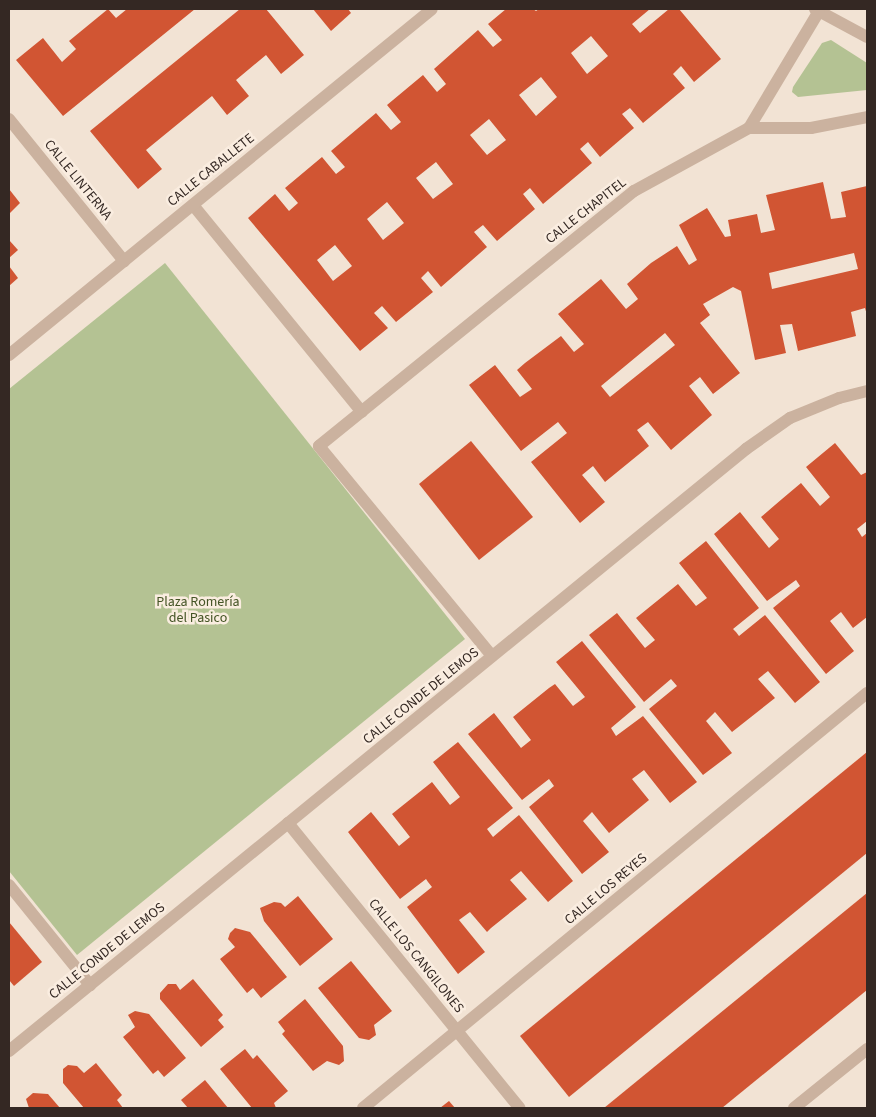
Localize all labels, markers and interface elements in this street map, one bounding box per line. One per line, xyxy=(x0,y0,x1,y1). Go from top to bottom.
street label: CALLE CABALLETE xyxy=(164,130,258,210)
street label: CALLE LINTERNA xyxy=(40,136,116,224)
street label: CALLE CHAPITEL xyxy=(542,174,630,248)
park label: Plaza Romería del Pasico xyxy=(156,594,240,626)
street label: CALLE CONDE DE LEMOS xyxy=(360,644,482,748)
street label: CALLE LOS REYES xyxy=(561,850,651,928)
street label: CALLE LOS CANGILONES xyxy=(365,896,467,1016)
street label: CALLE CONDE DE LEMOS xyxy=(46,899,168,1003)

